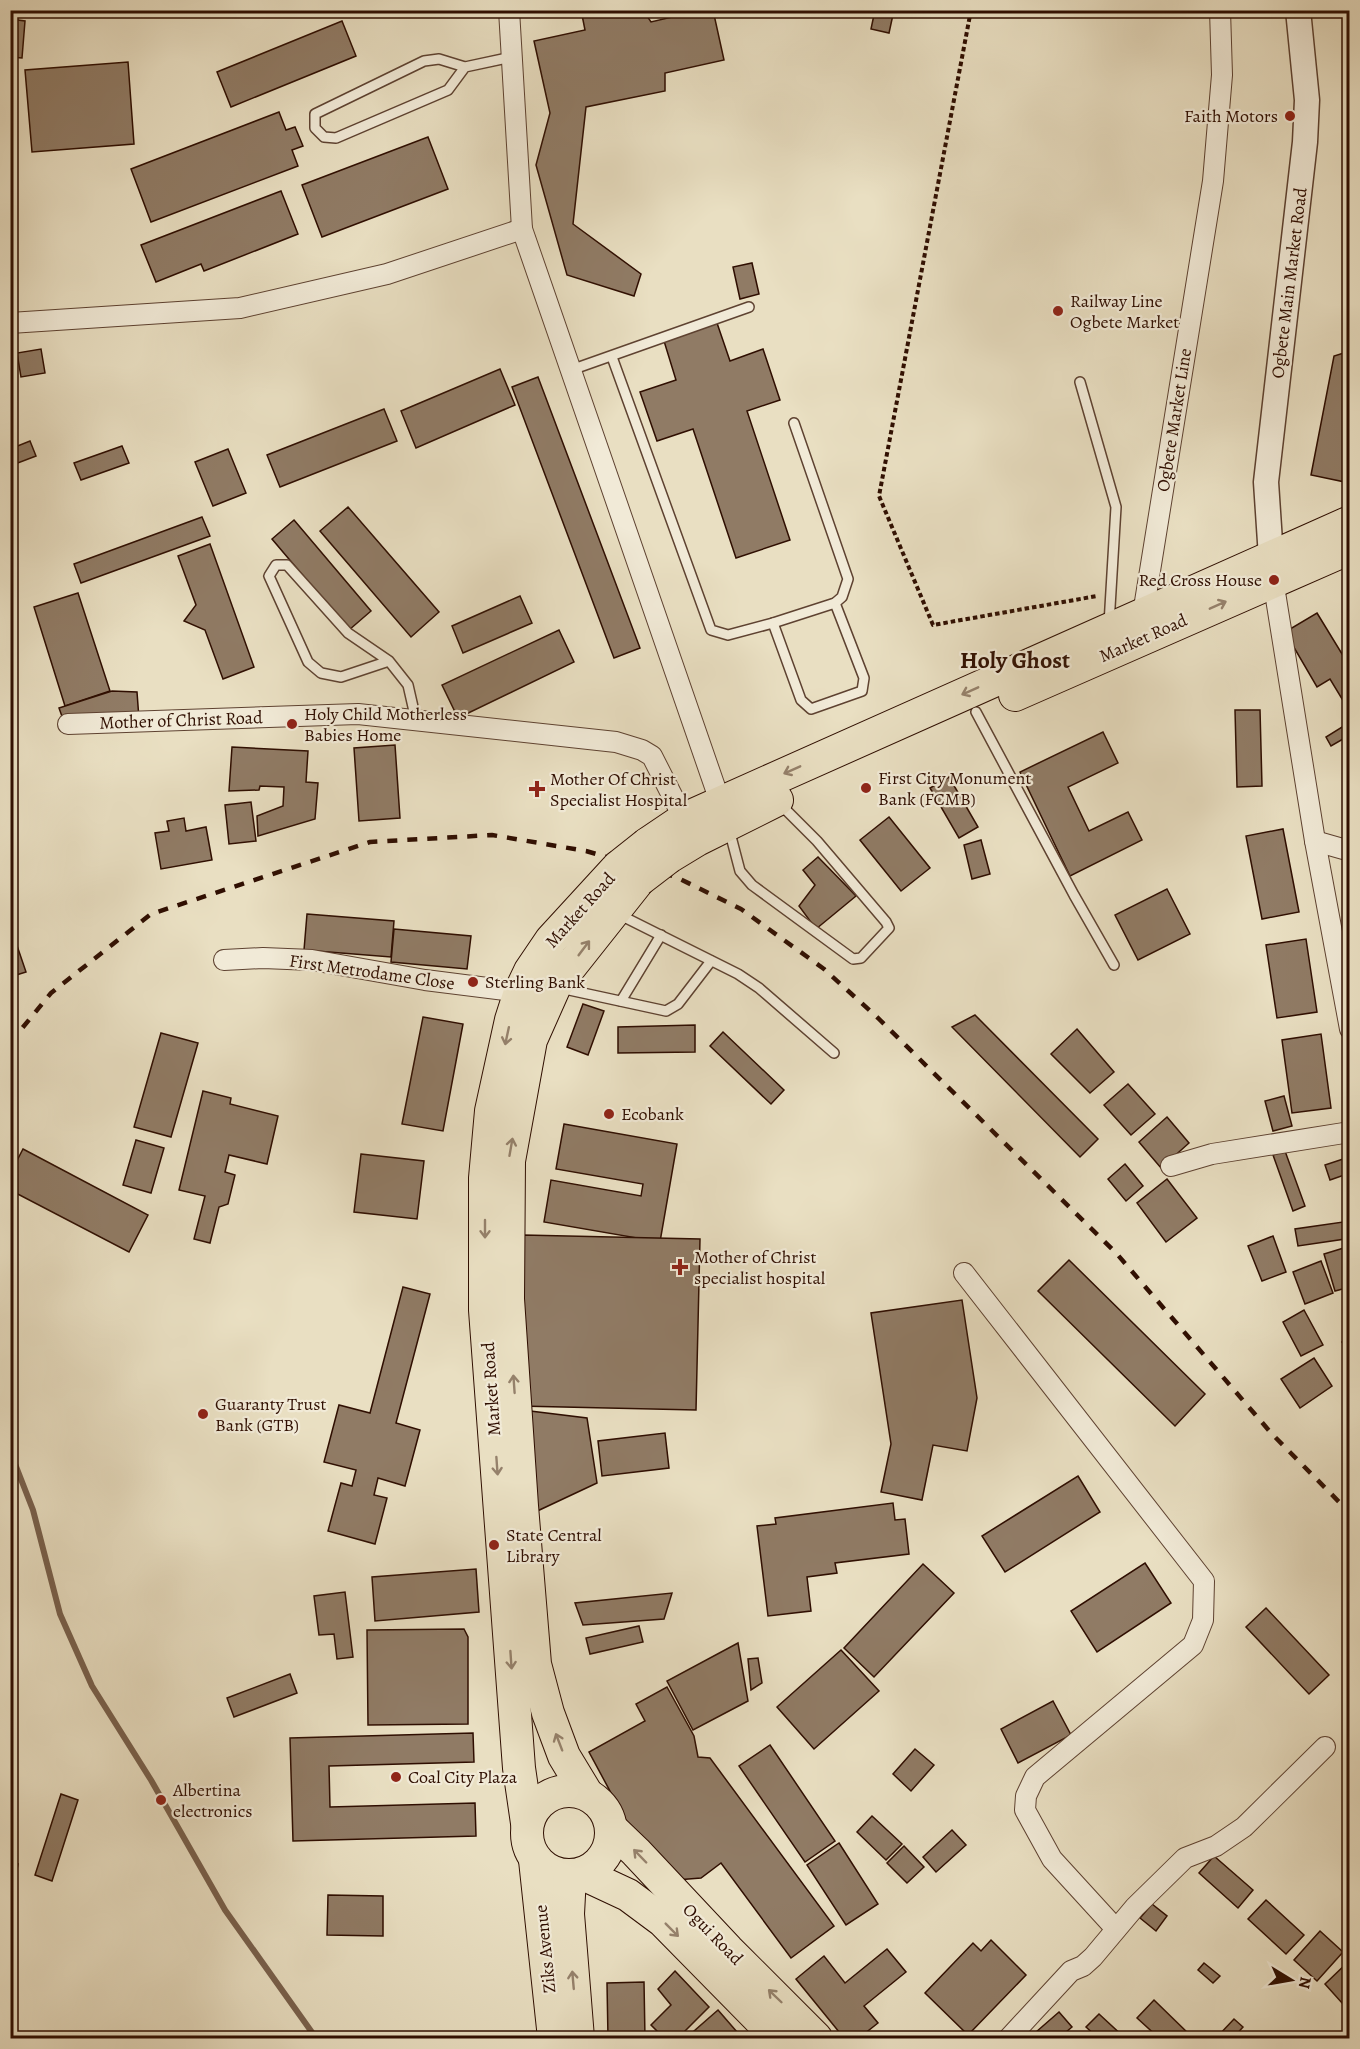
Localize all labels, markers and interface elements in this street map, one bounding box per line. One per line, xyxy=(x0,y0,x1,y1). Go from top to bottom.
place label: Faith Motors xyxy=(1184,104,1278,128)
marker: Faith Motors xyxy=(1283,109,1297,123)
street label: Ogbete Main Market Road xyxy=(1265,186,1313,380)
place label: Railway Line Ogbete Market xyxy=(1070,289,1179,334)
marker: Railway Line Ogbete Market xyxy=(1051,304,1065,318)
street label: Ogbete Market Line xyxy=(1151,347,1197,493)
place label: Red Cross House xyxy=(1138,568,1262,592)
marker: Red Cross House xyxy=(1267,573,1281,587)
one-way arrow xyxy=(1209,599,1227,610)
street label: Market Road xyxy=(1095,608,1191,668)
district label: Holy Ghost xyxy=(960,644,1070,676)
one-way arrow xyxy=(961,686,980,697)
place label: Holy Child Motherless Babies Home xyxy=(304,702,467,747)
street label: Mother of Christ Road xyxy=(99,705,263,735)
marker: Holy Child Motherless Babies Home xyxy=(285,717,299,731)
one-way arrow xyxy=(783,766,801,777)
place label: First City Monument Bank (FCMB) xyxy=(878,766,1031,811)
place label: Mother Of Christ Specialist Hospital xyxy=(550,767,688,812)
marker: Mother Of Christ Specialist Hospital xyxy=(528,780,546,798)
marker: First City Monument Bank (FCMB) xyxy=(859,781,873,795)
street label: Market Road xyxy=(540,867,621,953)
one-way arrow xyxy=(578,941,591,957)
street label: First Metrodame Close xyxy=(288,949,456,995)
place label: Sterling Bank xyxy=(485,970,585,994)
marker: Sterling Bank xyxy=(466,975,480,989)
one-way arrow xyxy=(501,1026,513,1045)
place label: Ecobank xyxy=(621,1102,684,1126)
marker: Ecobank xyxy=(602,1107,616,1121)
one-way arrow xyxy=(506,1138,517,1158)
one-way arrow xyxy=(479,1219,491,1239)
place label: Mother of Christ specialist hospital xyxy=(694,1245,826,1290)
marker: Mother of Christ specialist hospital xyxy=(671,1258,689,1276)
street label: Market Road xyxy=(476,1341,506,1437)
one-way arrow xyxy=(508,1374,519,1394)
place label: Guaranty Trust Bank (GTB) xyxy=(215,1392,326,1437)
marker: Guaranty Trust Bank (GTB) xyxy=(196,1407,210,1421)
one-way arrow xyxy=(492,1455,503,1475)
place label: State Central Library xyxy=(506,1523,602,1568)
marker: State Central Library xyxy=(487,1538,501,1552)
one-way arrow xyxy=(506,1650,517,1670)
one-way arrow xyxy=(553,1734,564,1752)
place label: Coal City Plaza xyxy=(408,1765,518,1789)
marker: Coal City Plaza xyxy=(389,1770,403,1784)
place label: Albertina electronics xyxy=(172,1778,253,1823)
marker: Albertina electronics xyxy=(154,1793,168,1807)
one-way arrow xyxy=(633,1848,647,1863)
street label: Ogui Road xyxy=(678,1898,749,1970)
street label: Ziks Avenue xyxy=(528,1904,562,1994)
one-way arrow xyxy=(665,1923,680,1937)
north arrow xyxy=(1261,1950,1321,2010)
one-way arrow xyxy=(567,1971,578,1991)
text: N xyxy=(1293,1975,1317,1991)
one-way arrow xyxy=(768,1989,783,2004)

